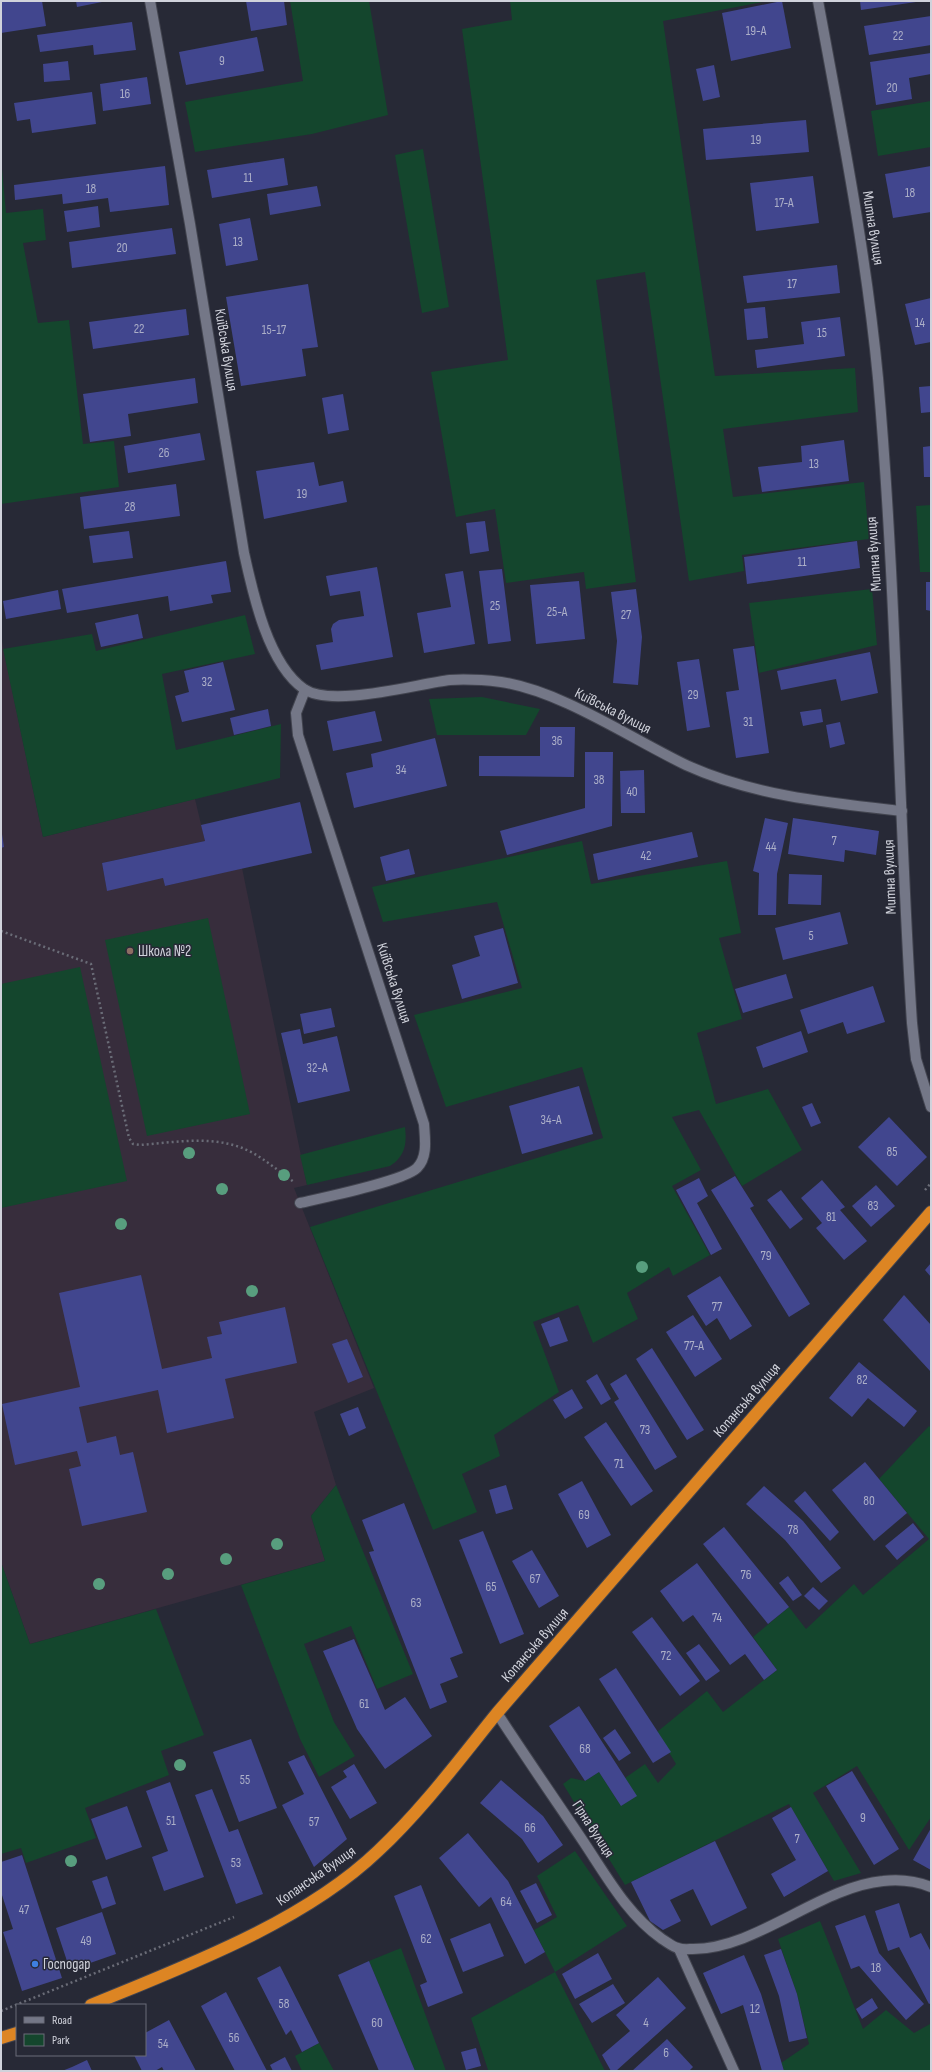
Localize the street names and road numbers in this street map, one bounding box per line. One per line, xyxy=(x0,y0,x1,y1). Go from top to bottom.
street label: Митна вулиця xyxy=(858,190,888,267)
street label: Київська вулиця xyxy=(210,307,242,393)
street label: Митна вулиця xyxy=(862,516,886,592)
street label: Київська вулиця xyxy=(572,684,655,738)
street label: Митна вулиця xyxy=(879,839,901,915)
street label: Київська вулиця xyxy=(372,940,416,1026)
street label: Копанська вулиця xyxy=(709,1359,785,1441)
street label: Копанська вулиця xyxy=(497,1604,573,1686)
street label: Гірна вулиця xyxy=(567,1797,619,1861)
street label: Копанська вулиця xyxy=(273,1842,359,1910)

